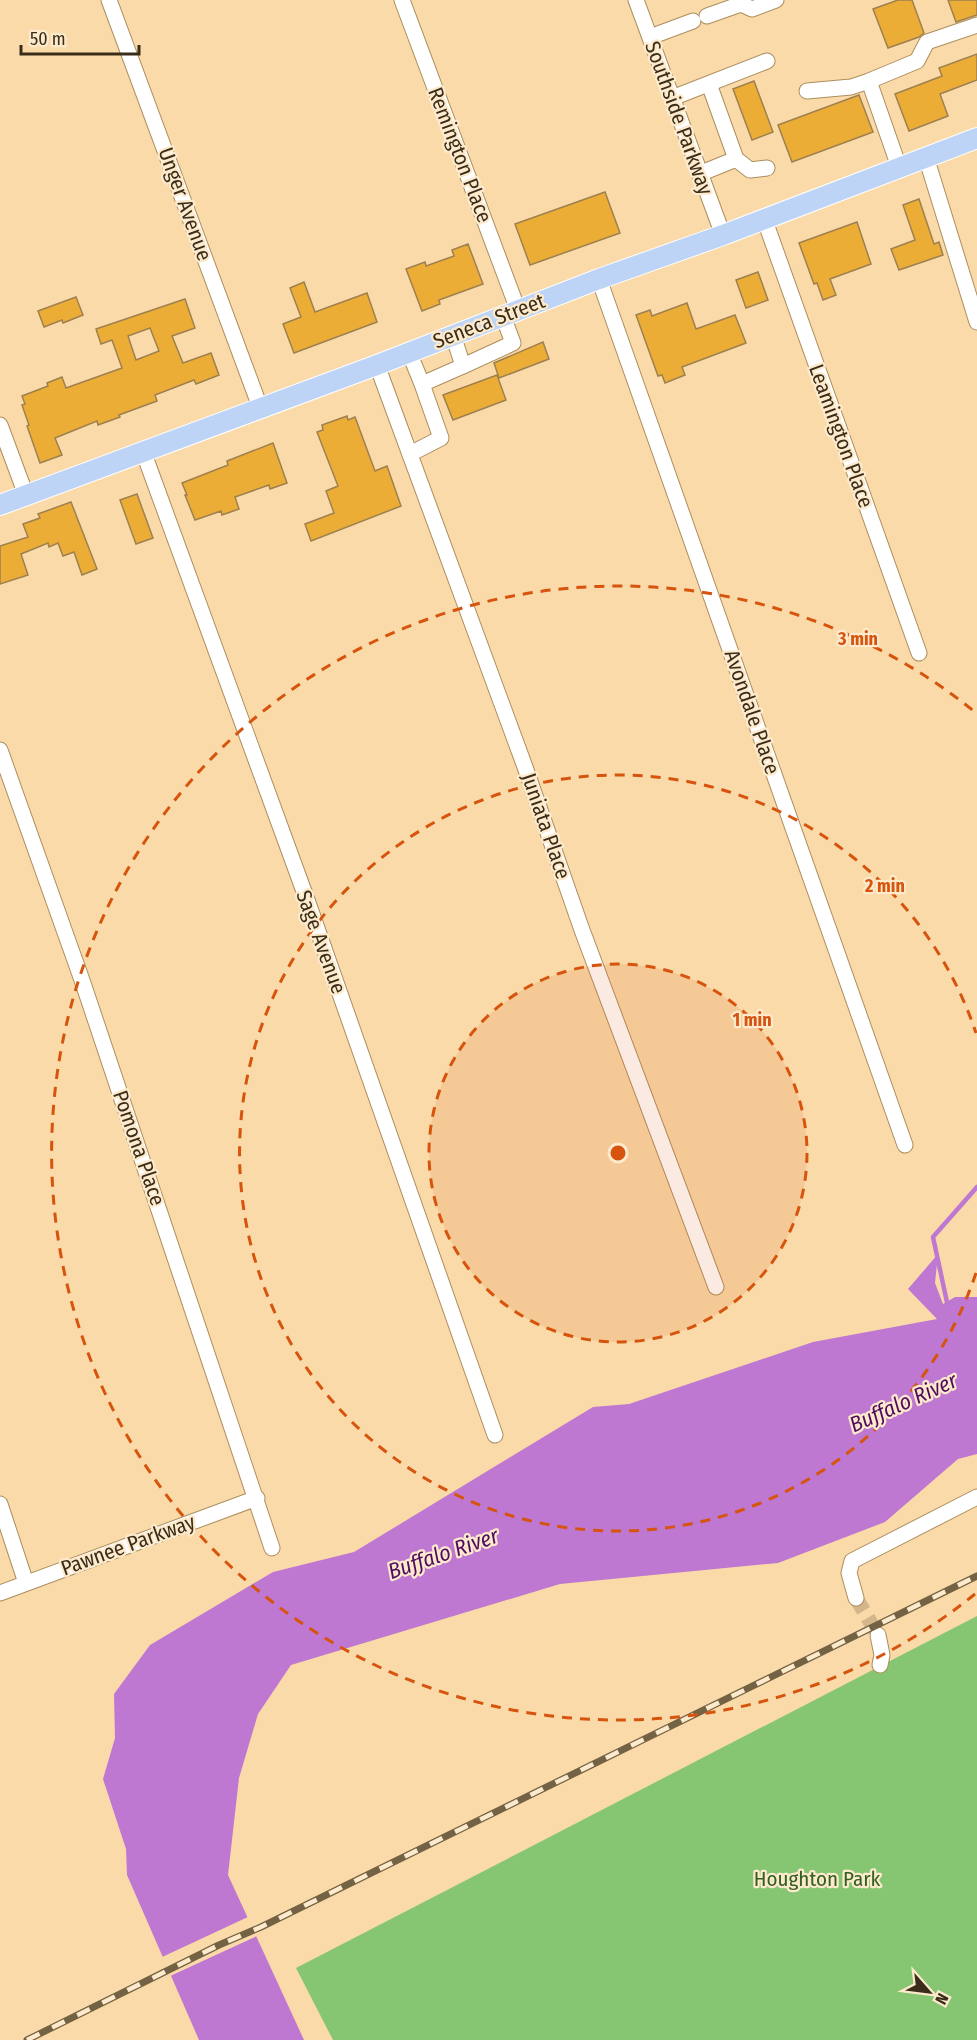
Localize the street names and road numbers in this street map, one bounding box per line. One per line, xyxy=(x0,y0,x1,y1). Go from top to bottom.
street label: Southside Parkway xyxy=(639,38,719,199)
street label: Remington Place xyxy=(422,84,498,226)
street label: Unger Avenue xyxy=(152,144,218,264)
street label: Seneca Street xyxy=(429,288,549,354)
street label: Leamington Place xyxy=(803,361,879,511)
street label: Avondale Place xyxy=(719,646,785,778)
street label: Juniata Place xyxy=(516,769,576,883)
street label: Sage Avenue xyxy=(290,887,352,997)
street label: Pomona Place xyxy=(107,1087,171,1209)
street label: Pawnee Parkway xyxy=(57,1509,199,1581)

